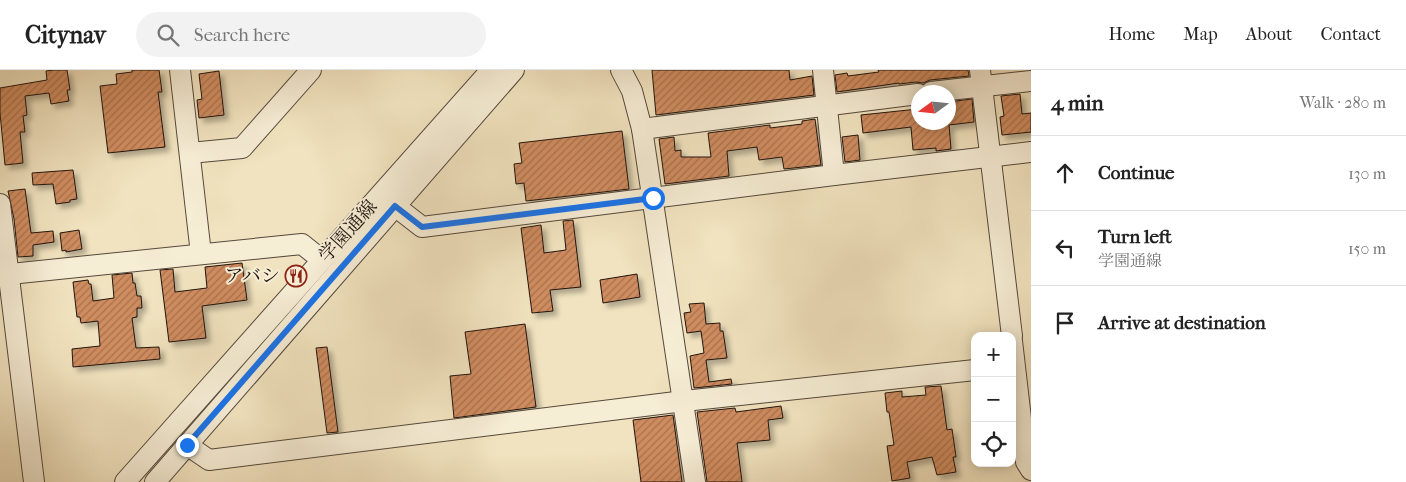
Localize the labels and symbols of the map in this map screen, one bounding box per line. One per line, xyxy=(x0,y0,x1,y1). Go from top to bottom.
north arrow xyxy=(911,85,956,130)
route start xyxy=(642,187,665,210)
street label: 学園通線 xyxy=(314,195,382,267)
restaurant icon: アバシ xyxy=(284,264,308,288)
place label: アバシ xyxy=(225,265,280,287)
route end xyxy=(176,434,199,457)

